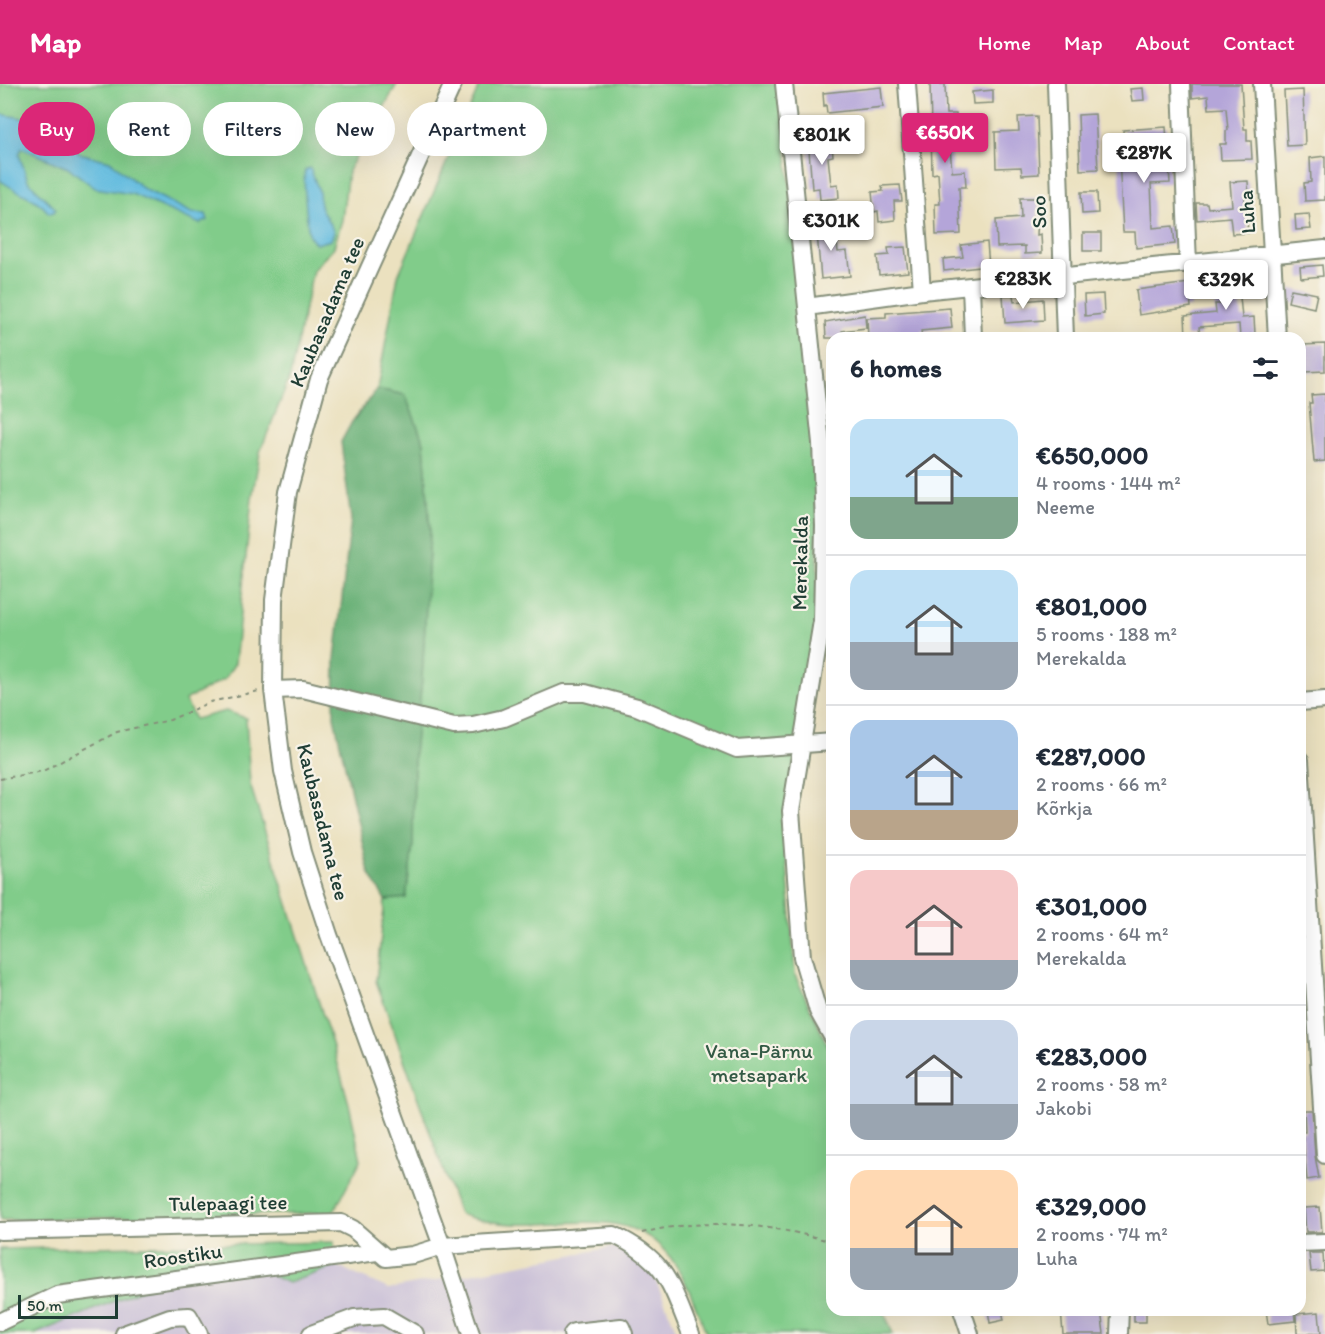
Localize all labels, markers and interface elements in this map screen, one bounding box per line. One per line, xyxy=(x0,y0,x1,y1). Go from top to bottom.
text: Map xyxy=(30,25,81,59)
text: Home xyxy=(978,30,1031,55)
text: Map xyxy=(1064,30,1103,55)
text: About xyxy=(1136,30,1190,55)
text: Contact xyxy=(1223,30,1295,55)
chip: Buy xyxy=(18,102,95,156)
chip: Rent xyxy=(107,102,191,156)
chip: Filters xyxy=(203,102,303,156)
chip: New xyxy=(315,102,395,156)
chip: Apartment xyxy=(407,102,547,156)
pin: €650K xyxy=(903,113,987,164)
pin: €801K xyxy=(780,115,864,166)
text: €650K xyxy=(916,120,974,144)
text: €801K xyxy=(794,122,850,146)
pin: €287K xyxy=(1102,133,1186,184)
text: €287K xyxy=(1116,140,1172,164)
street label: Luha xyxy=(1233,189,1260,235)
street label: Soo xyxy=(1025,195,1052,229)
pin: €301K xyxy=(789,201,873,252)
text: €301K xyxy=(803,208,859,232)
street label: Kaubasadama tee xyxy=(284,233,369,391)
pin: €283K xyxy=(981,259,1065,310)
pin: €329K xyxy=(1184,260,1268,311)
text: €283K xyxy=(995,266,1051,290)
text: €329K xyxy=(1198,267,1254,291)
text: 6 homes xyxy=(850,352,942,384)
icon: filters xyxy=(1249,352,1282,385)
text: €650,000 xyxy=(1036,439,1148,471)
icon: home xyxy=(898,443,970,515)
text: 4 rooms · 144 m² xyxy=(1036,471,1181,495)
text: Neeme xyxy=(1036,495,1095,519)
street label: Merekalda xyxy=(786,515,813,611)
text: €801,000 xyxy=(1036,590,1147,622)
icon: home xyxy=(898,594,970,666)
text: 5 rooms · 188 m² xyxy=(1036,622,1177,646)
text: Merekalda xyxy=(1036,646,1126,670)
text: €287,000 xyxy=(1036,740,1146,772)
street label: Kaubasadama tee xyxy=(292,741,355,903)
icon: home xyxy=(898,744,970,816)
text: 2 rooms · 66 m² xyxy=(1036,772,1167,796)
text: Kõrkja xyxy=(1036,796,1092,820)
text: €301,000 xyxy=(1036,890,1147,922)
icon: home xyxy=(898,894,970,966)
text: 2 rooms · 64 m² xyxy=(1036,922,1168,946)
text: Merekalda xyxy=(1036,946,1126,970)
park label: Vana-Pärnu metsapark xyxy=(705,1038,813,1087)
text: €283,000 xyxy=(1036,1040,1147,1072)
icon: home xyxy=(898,1044,970,1116)
text: 2 rooms · 58 m² xyxy=(1036,1072,1167,1096)
text: Jakobi xyxy=(1036,1096,1092,1120)
street label: Tulepaagi tee xyxy=(168,1189,288,1216)
text: €329,000 xyxy=(1036,1190,1147,1222)
icon: home xyxy=(898,1194,970,1266)
text: 2 rooms · 74 m² xyxy=(1036,1222,1168,1246)
street label: Roostiku xyxy=(142,1238,224,1273)
text: Luha xyxy=(1036,1246,1078,1270)
scale bar xyxy=(18,1292,118,1320)
text: 50 m xyxy=(27,1296,62,1315)

